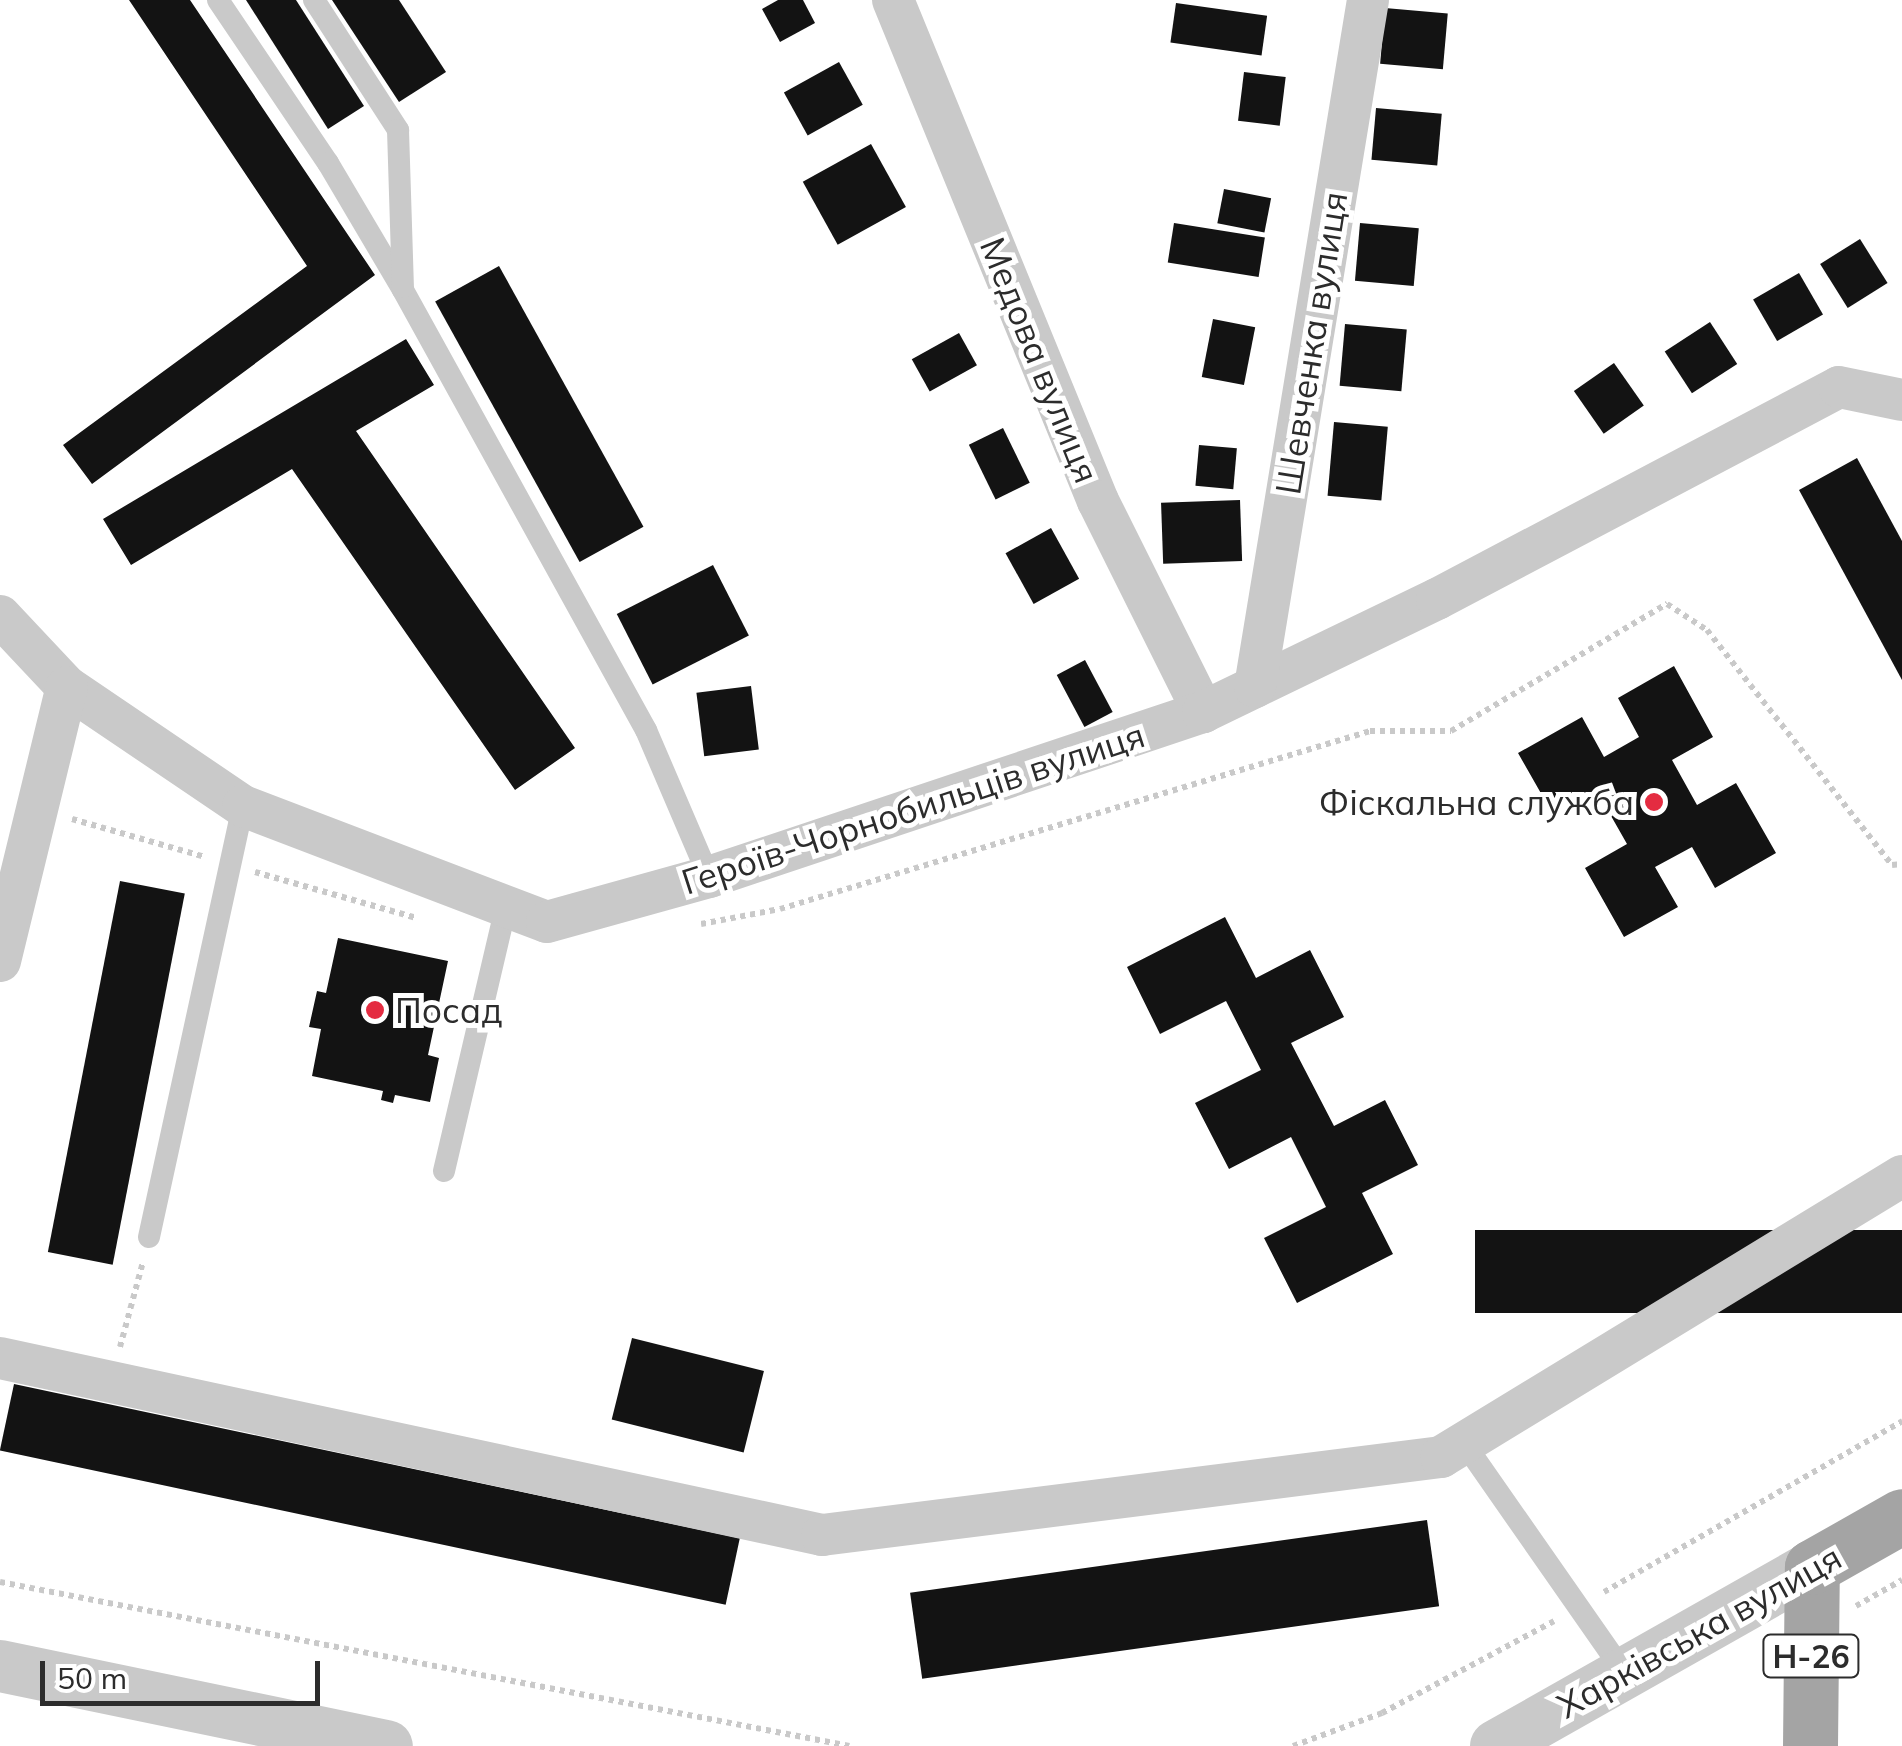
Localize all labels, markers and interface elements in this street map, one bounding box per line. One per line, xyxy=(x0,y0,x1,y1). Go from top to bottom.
street label: Шевченка вулиця xyxy=(1266,189,1356,497)
street label: Медова вулиця xyxy=(972,231,1108,489)
street label: Героїв-Чорнобильців вулиця xyxy=(676,713,1150,903)
place label: Фіскальна служба xyxy=(1319,781,1634,823)
marker: Фіскальна служба xyxy=(1643,791,1665,813)
place label: Посад xyxy=(395,989,502,1031)
marker: Посад xyxy=(364,999,386,1021)
street label: Харківська вулиця xyxy=(1550,1536,1848,1726)
road number: Н-26 xyxy=(1761,1629,1861,1683)
scale bar xyxy=(45,1641,325,1703)
text: 50 m xyxy=(57,1659,127,1697)

